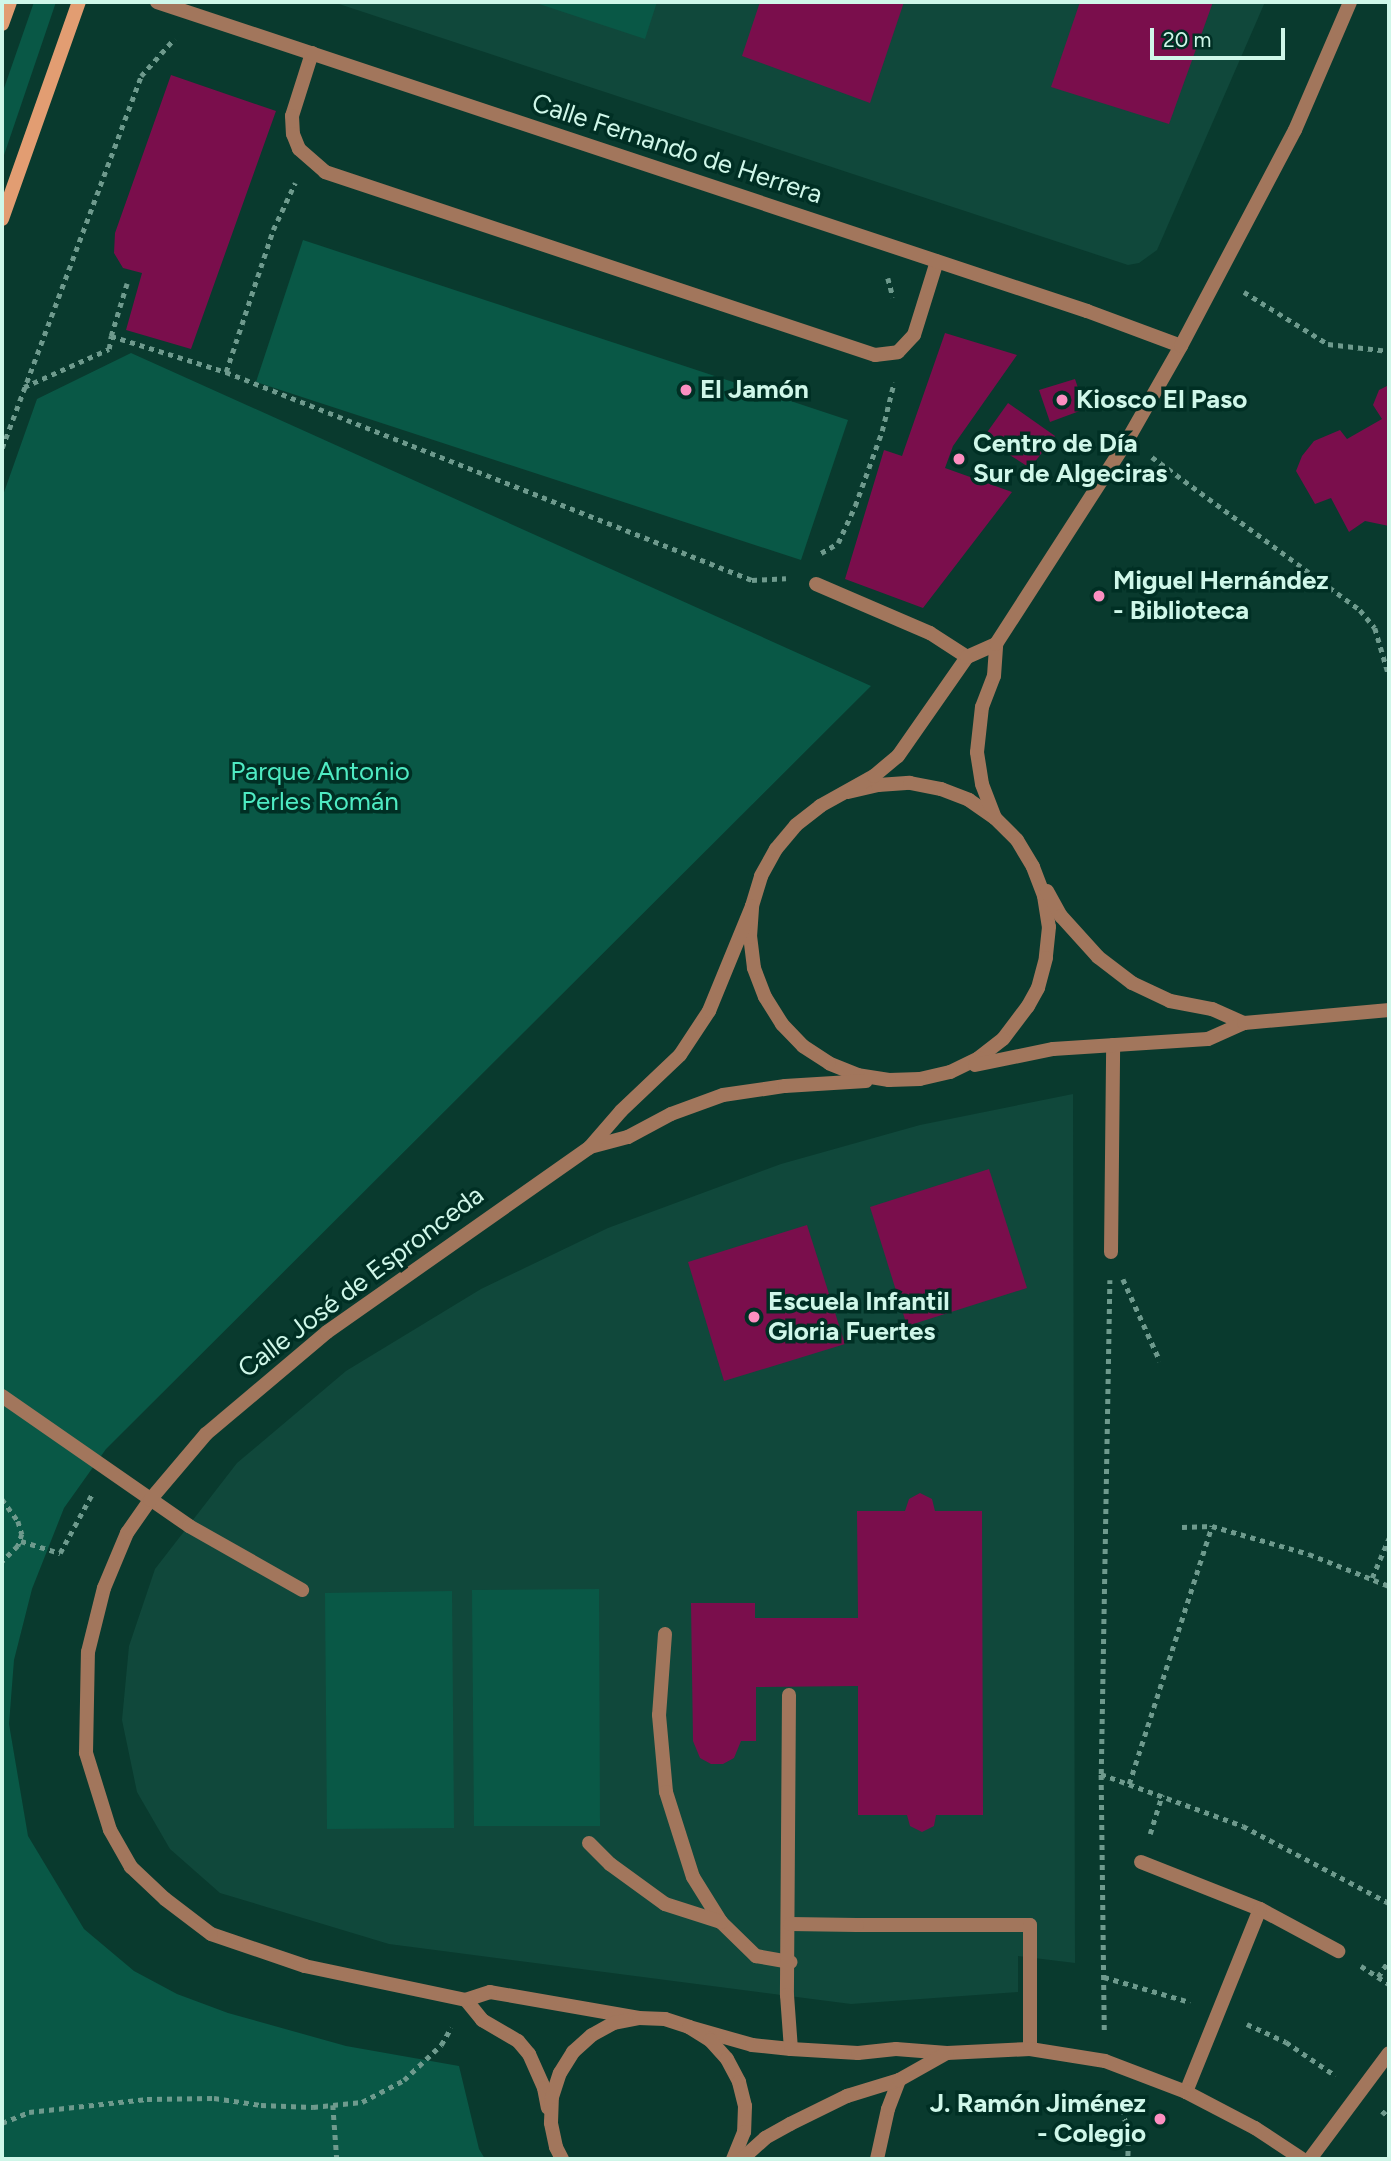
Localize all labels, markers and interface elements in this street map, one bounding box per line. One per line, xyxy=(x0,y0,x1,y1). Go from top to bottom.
scale bar xyxy=(1153,14,1288,58)
text: 20 m xyxy=(1163,27,1211,52)
street label: Calle Fernando de Herrera xyxy=(528,87,826,211)
place label: El Jamón xyxy=(700,374,809,406)
marker: El Jamón xyxy=(678,382,694,398)
place label: Kiosco El Paso xyxy=(1076,384,1247,416)
marker: Kiosco El Paso xyxy=(1054,392,1070,408)
place label: Centro de Día Sur de Algeciras xyxy=(973,428,1167,490)
marker: Centro de Día Sur de Algeciras xyxy=(951,451,967,467)
place label: Miguel Hernández - Biblioteca xyxy=(1113,565,1329,626)
marker: Miguel Hernández - Biblioteca xyxy=(1091,588,1107,604)
park label: Parque Antonio Perles Román xyxy=(230,756,410,818)
street label: Calle José de Espronceda xyxy=(232,1180,490,1384)
place label: Escuela Infantil Gloria Fuertes xyxy=(768,1286,950,1348)
marker: Escuela Infantil Gloria Fuertes xyxy=(746,1309,762,1325)
place label: J. Ramón Jiménez - Colegio xyxy=(930,2088,1146,2150)
marker: J. Ramón Jiménez - Colegio xyxy=(1152,2111,1168,2127)

